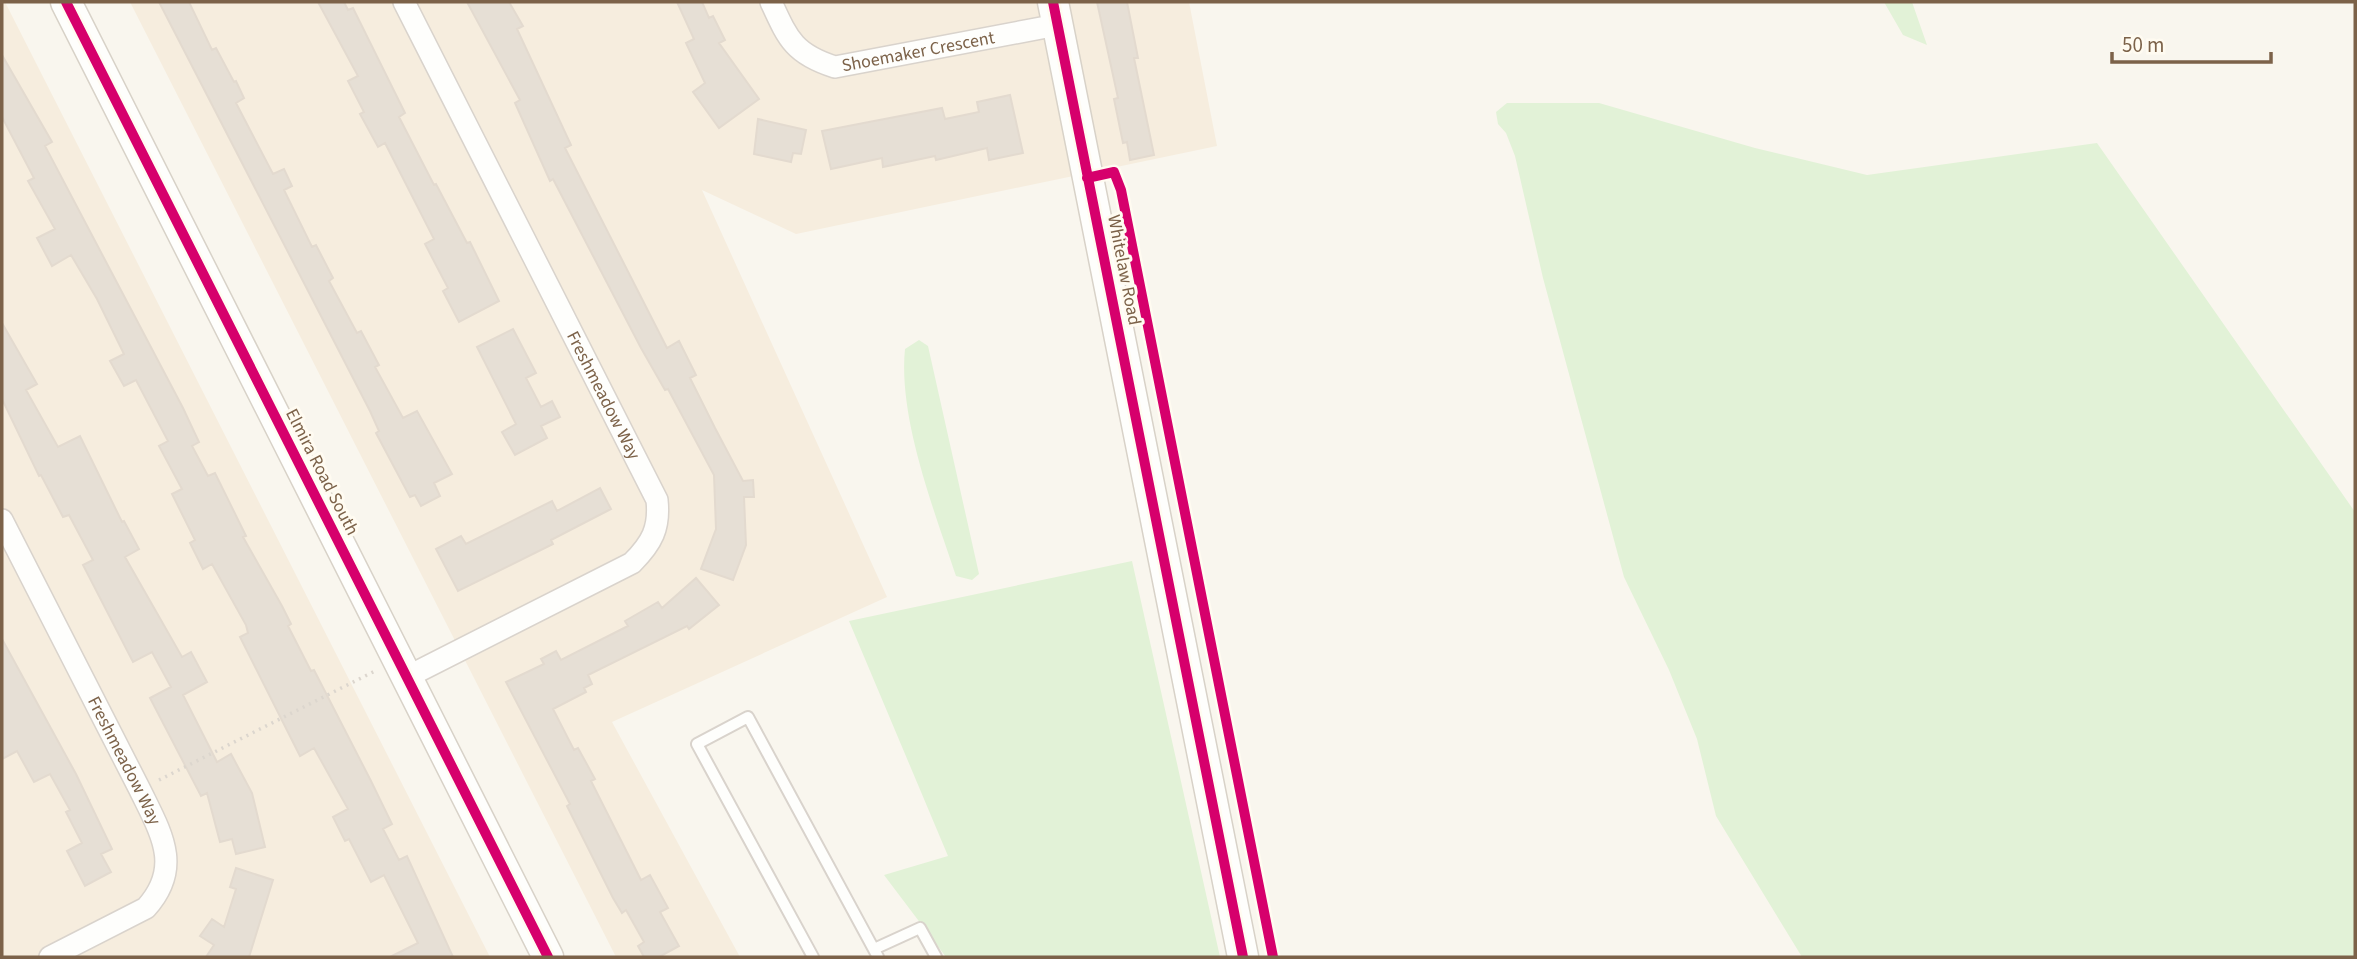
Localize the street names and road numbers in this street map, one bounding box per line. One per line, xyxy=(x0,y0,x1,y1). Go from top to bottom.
street label: Shoemaker Crescent xyxy=(840,25,997,78)
street label: Whitelaw Road xyxy=(1101,213,1147,327)
street label: Freshmeadow Way xyxy=(561,327,647,464)
street label: Elmira Road South xyxy=(279,404,365,540)
street label: Freshmeadow Way xyxy=(82,692,168,829)

